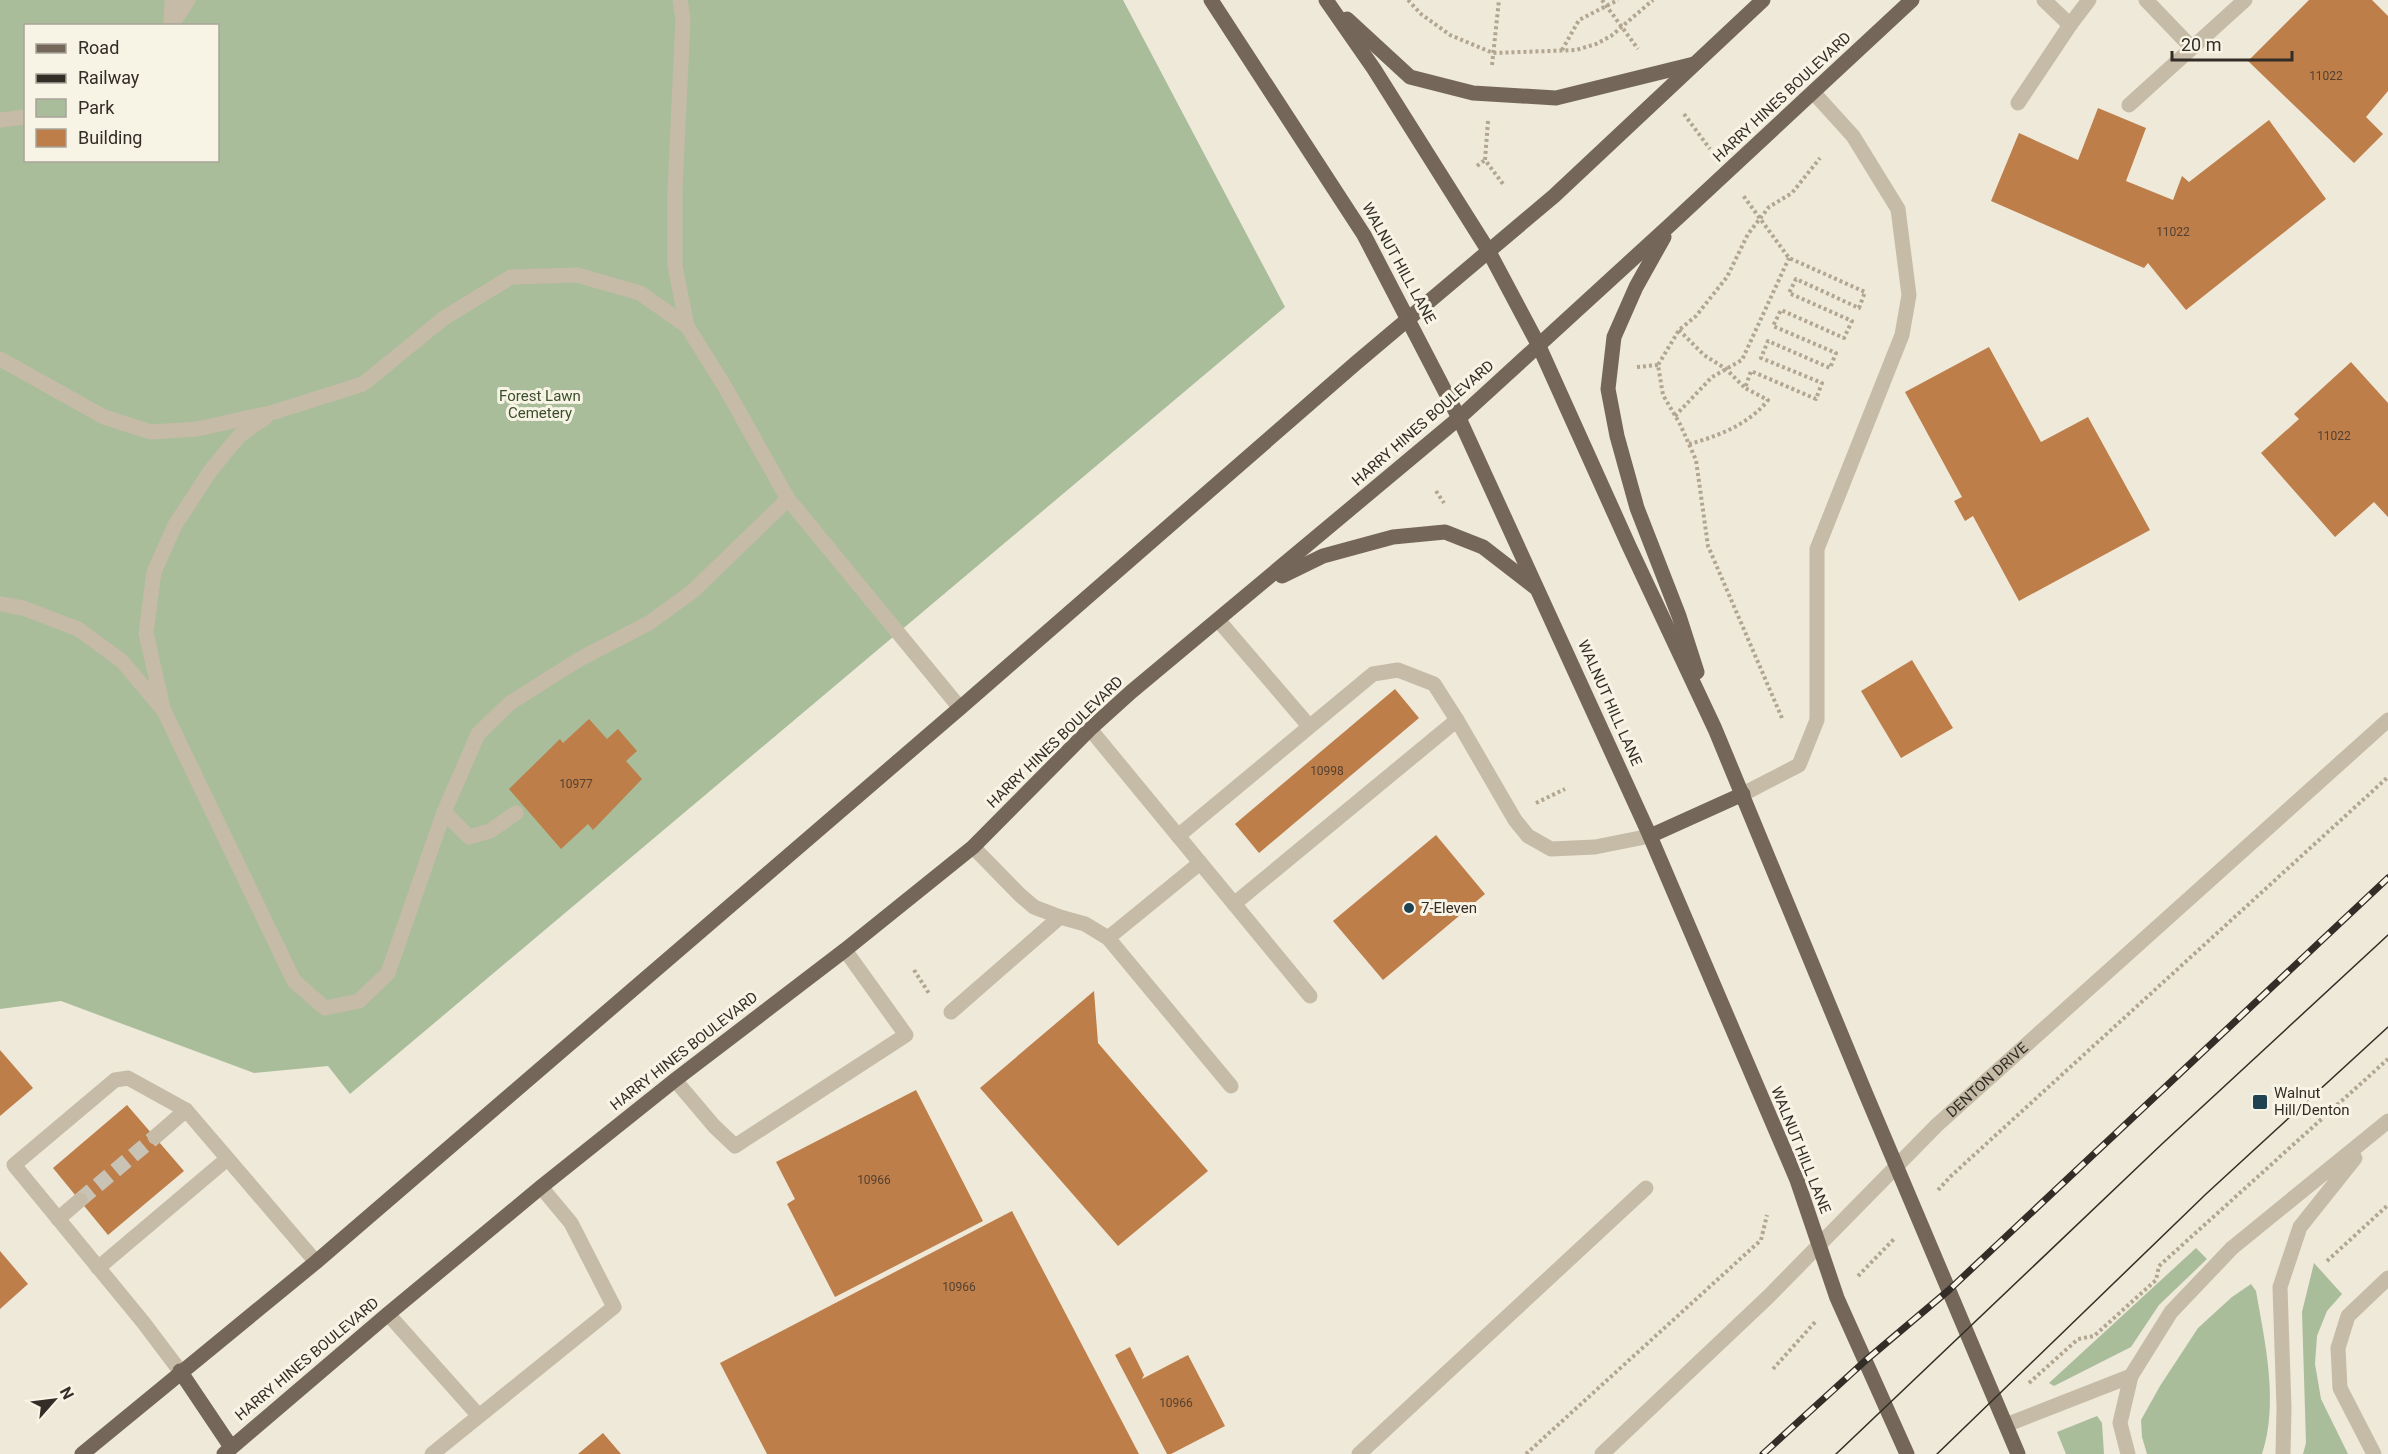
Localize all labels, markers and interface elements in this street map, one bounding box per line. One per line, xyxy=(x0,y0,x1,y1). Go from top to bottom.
legend xyxy=(24,24,219,162)
scale bar xyxy=(2172,24,2292,62)
street label: HARRY HINES BOULEVARD xyxy=(1709,28,1855,166)
text: 20 m xyxy=(2181,34,2221,55)
text: Road xyxy=(78,37,119,58)
text: Railway xyxy=(78,67,140,88)
house number: 11022 xyxy=(2309,69,2343,83)
text: Park xyxy=(78,97,115,118)
text: Building xyxy=(78,127,142,148)
street label: WALNUT HILL LANE xyxy=(1358,199,1440,327)
house number: 11022 xyxy=(2156,225,2190,239)
street label: HARRY HINES BOULEVARD xyxy=(1348,357,1498,489)
park label: Forest Lawn Cemetery xyxy=(499,387,581,422)
house number: 11022 xyxy=(2317,429,2351,443)
street label: WALNUT HILL LANE xyxy=(1574,637,1646,769)
street label: HARRY HINES BOULEVARD xyxy=(983,672,1127,812)
house number: 10998 xyxy=(1310,764,1344,778)
house number: 10977 xyxy=(559,777,593,791)
place label: 7-Eleven xyxy=(1421,899,1477,917)
marker: 7-Eleven xyxy=(1402,901,1416,915)
street label: HARRY HINES BOULEVARD xyxy=(607,988,761,1114)
street label: DENTON DRIVE xyxy=(1943,1038,2032,1121)
street label: WALNUT HILL LANE xyxy=(1767,1084,1835,1217)
place label: Walnut Hill/Denton xyxy=(2274,1084,2350,1119)
marker: Walnut Hill/Denton xyxy=(2251,1093,2269,1111)
house number: 10966 xyxy=(857,1173,891,1187)
house number: 10966 xyxy=(942,1280,976,1294)
street label: HARRY HINES BOULEVARD xyxy=(232,1294,382,1424)
north arrow xyxy=(24,1370,84,1430)
text: N xyxy=(56,1384,78,1403)
house number: 10966 xyxy=(1159,1396,1193,1410)

